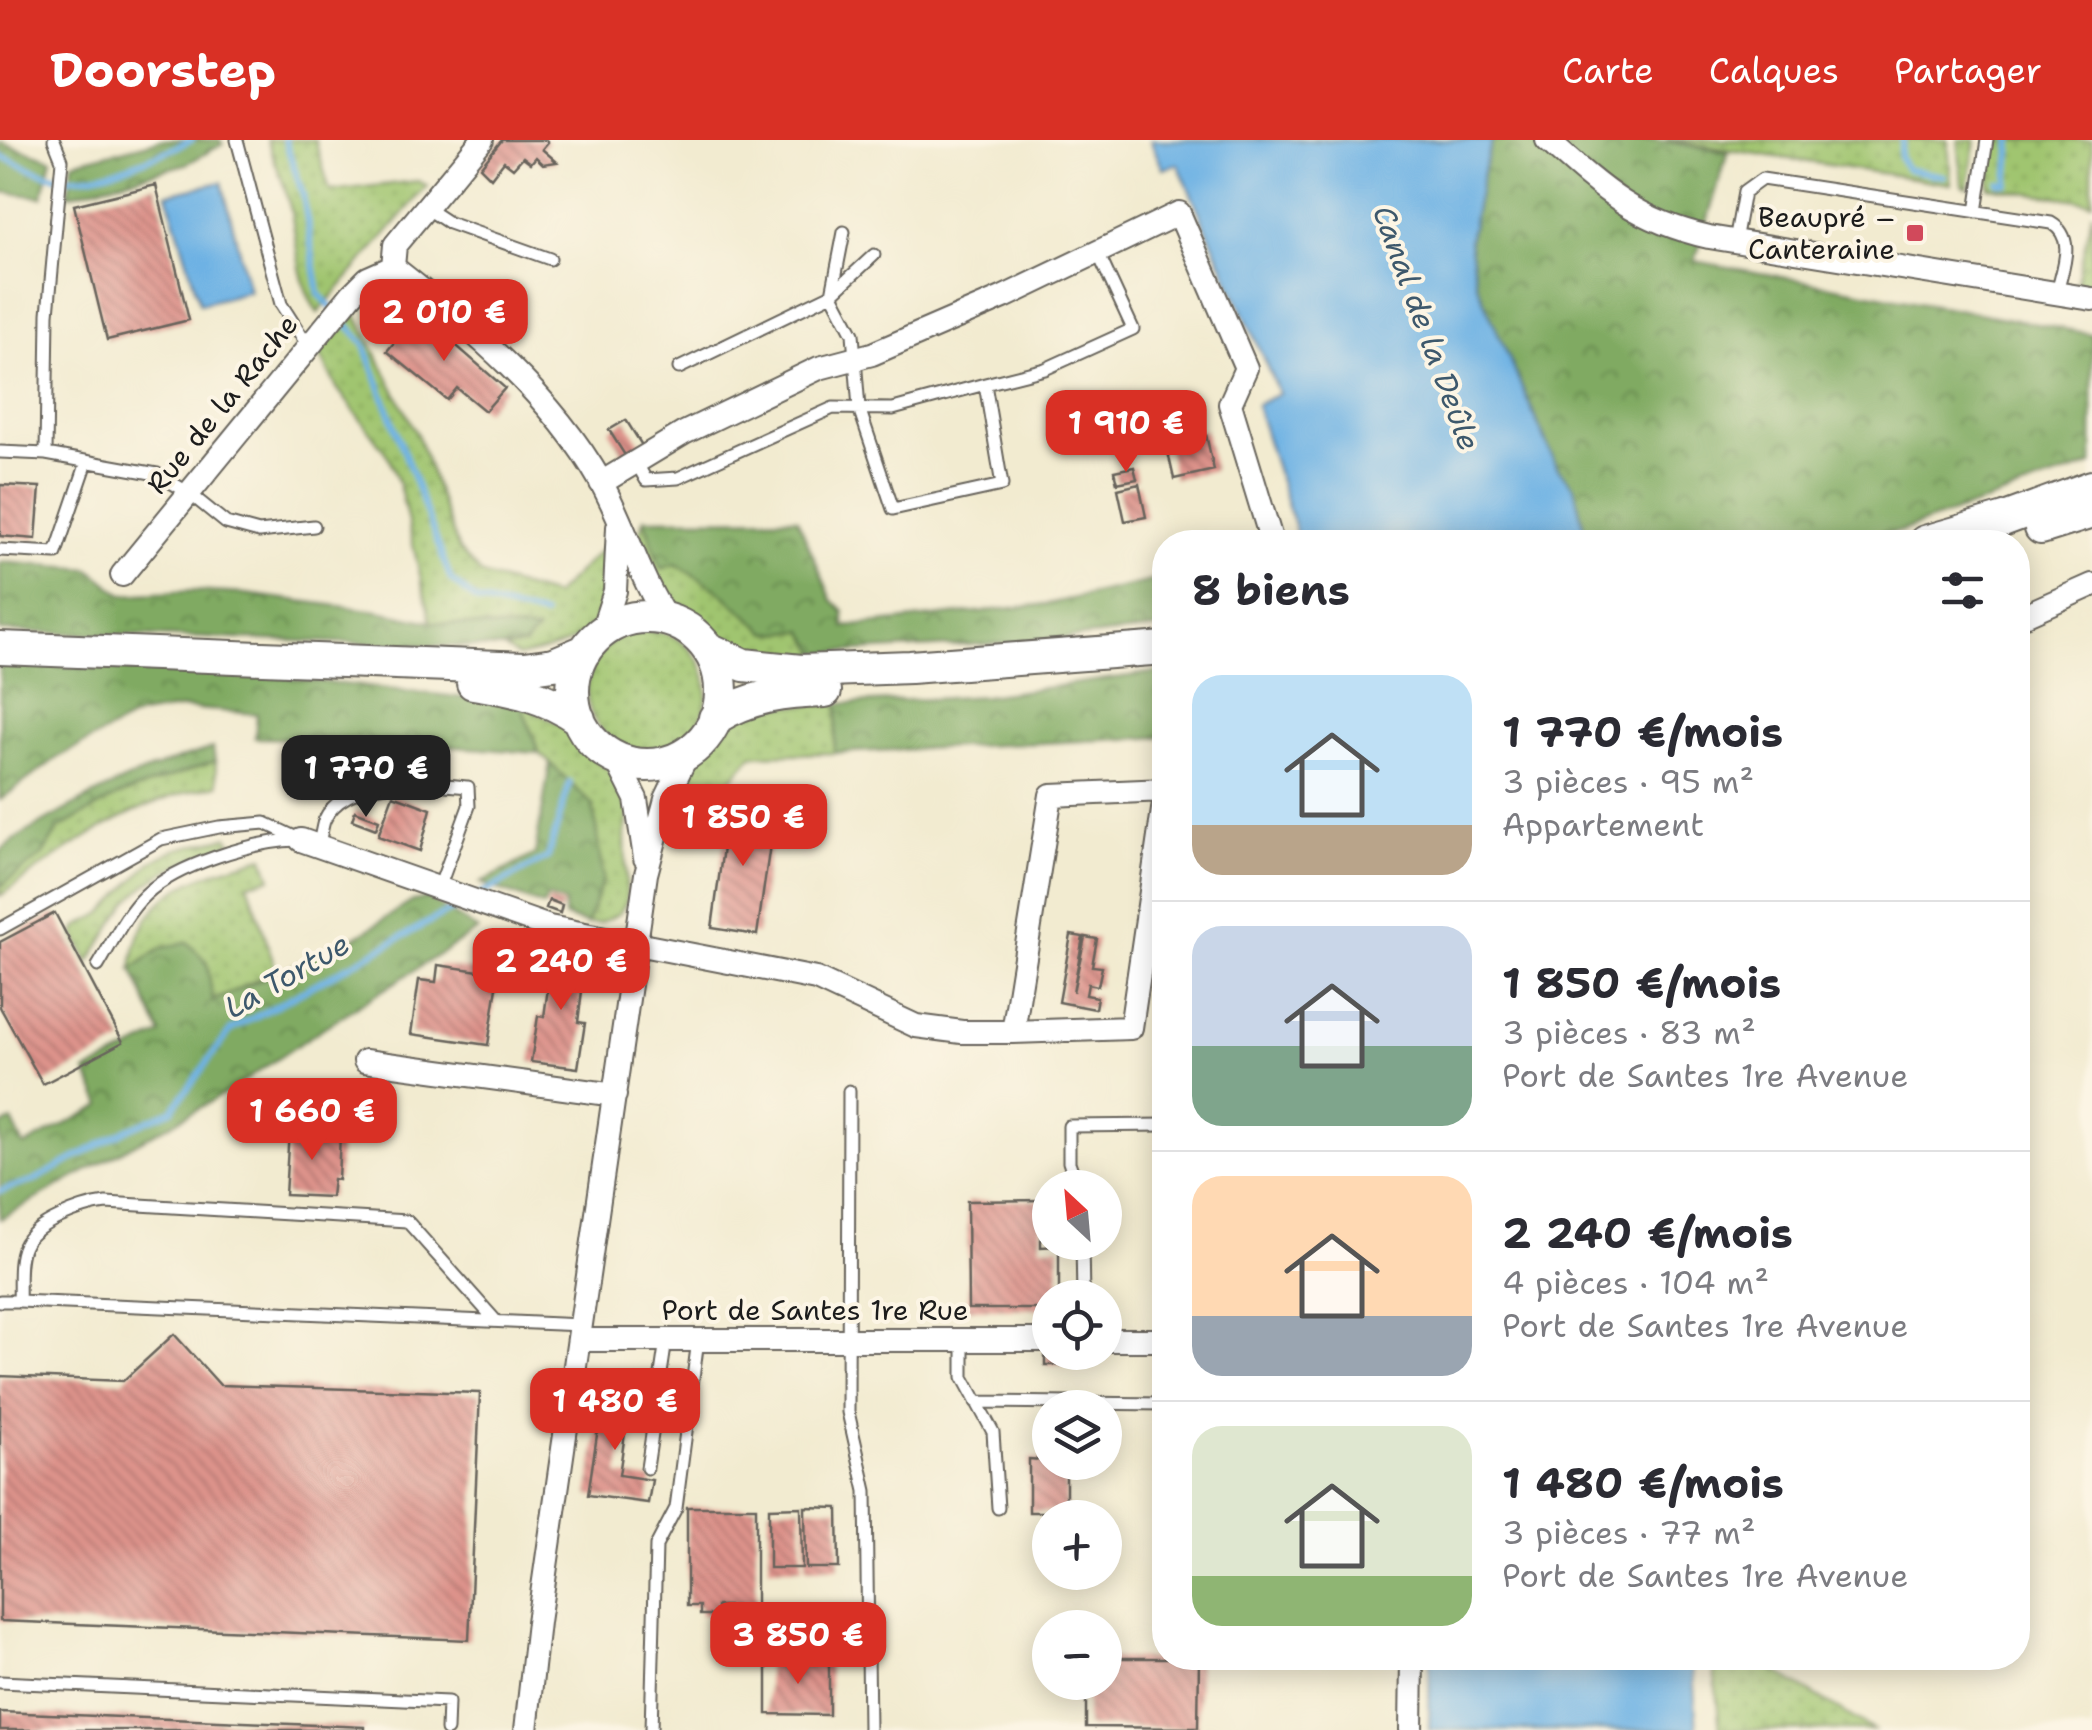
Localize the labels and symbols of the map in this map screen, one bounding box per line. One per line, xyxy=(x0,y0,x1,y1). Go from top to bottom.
place label: Beaupré – Canteraine xyxy=(1748,198,1895,268)
water label: Canal de la Deûle xyxy=(1363,200,1490,456)
marker: Beaupré – Canteraine xyxy=(1904,222,1926,244)
pin: 2 010 € xyxy=(352,279,536,364)
street label: Rue de la Rache xyxy=(138,306,306,502)
pin: 1 910 € xyxy=(1034,390,1218,475)
pin: 1 770 € xyxy=(274,735,458,820)
pin: 1 850 € xyxy=(651,784,835,869)
water label: La Tortue xyxy=(217,923,357,1028)
pin: 2 240 € xyxy=(469,928,653,1013)
pin: 1 660 € xyxy=(220,1078,404,1163)
north arrow xyxy=(1032,1170,1122,1260)
street label: Port de Santes 1re Rue xyxy=(661,1291,969,1329)
pin: 1 480 € xyxy=(523,1368,707,1453)
pin: 3 850 € xyxy=(706,1602,890,1687)

